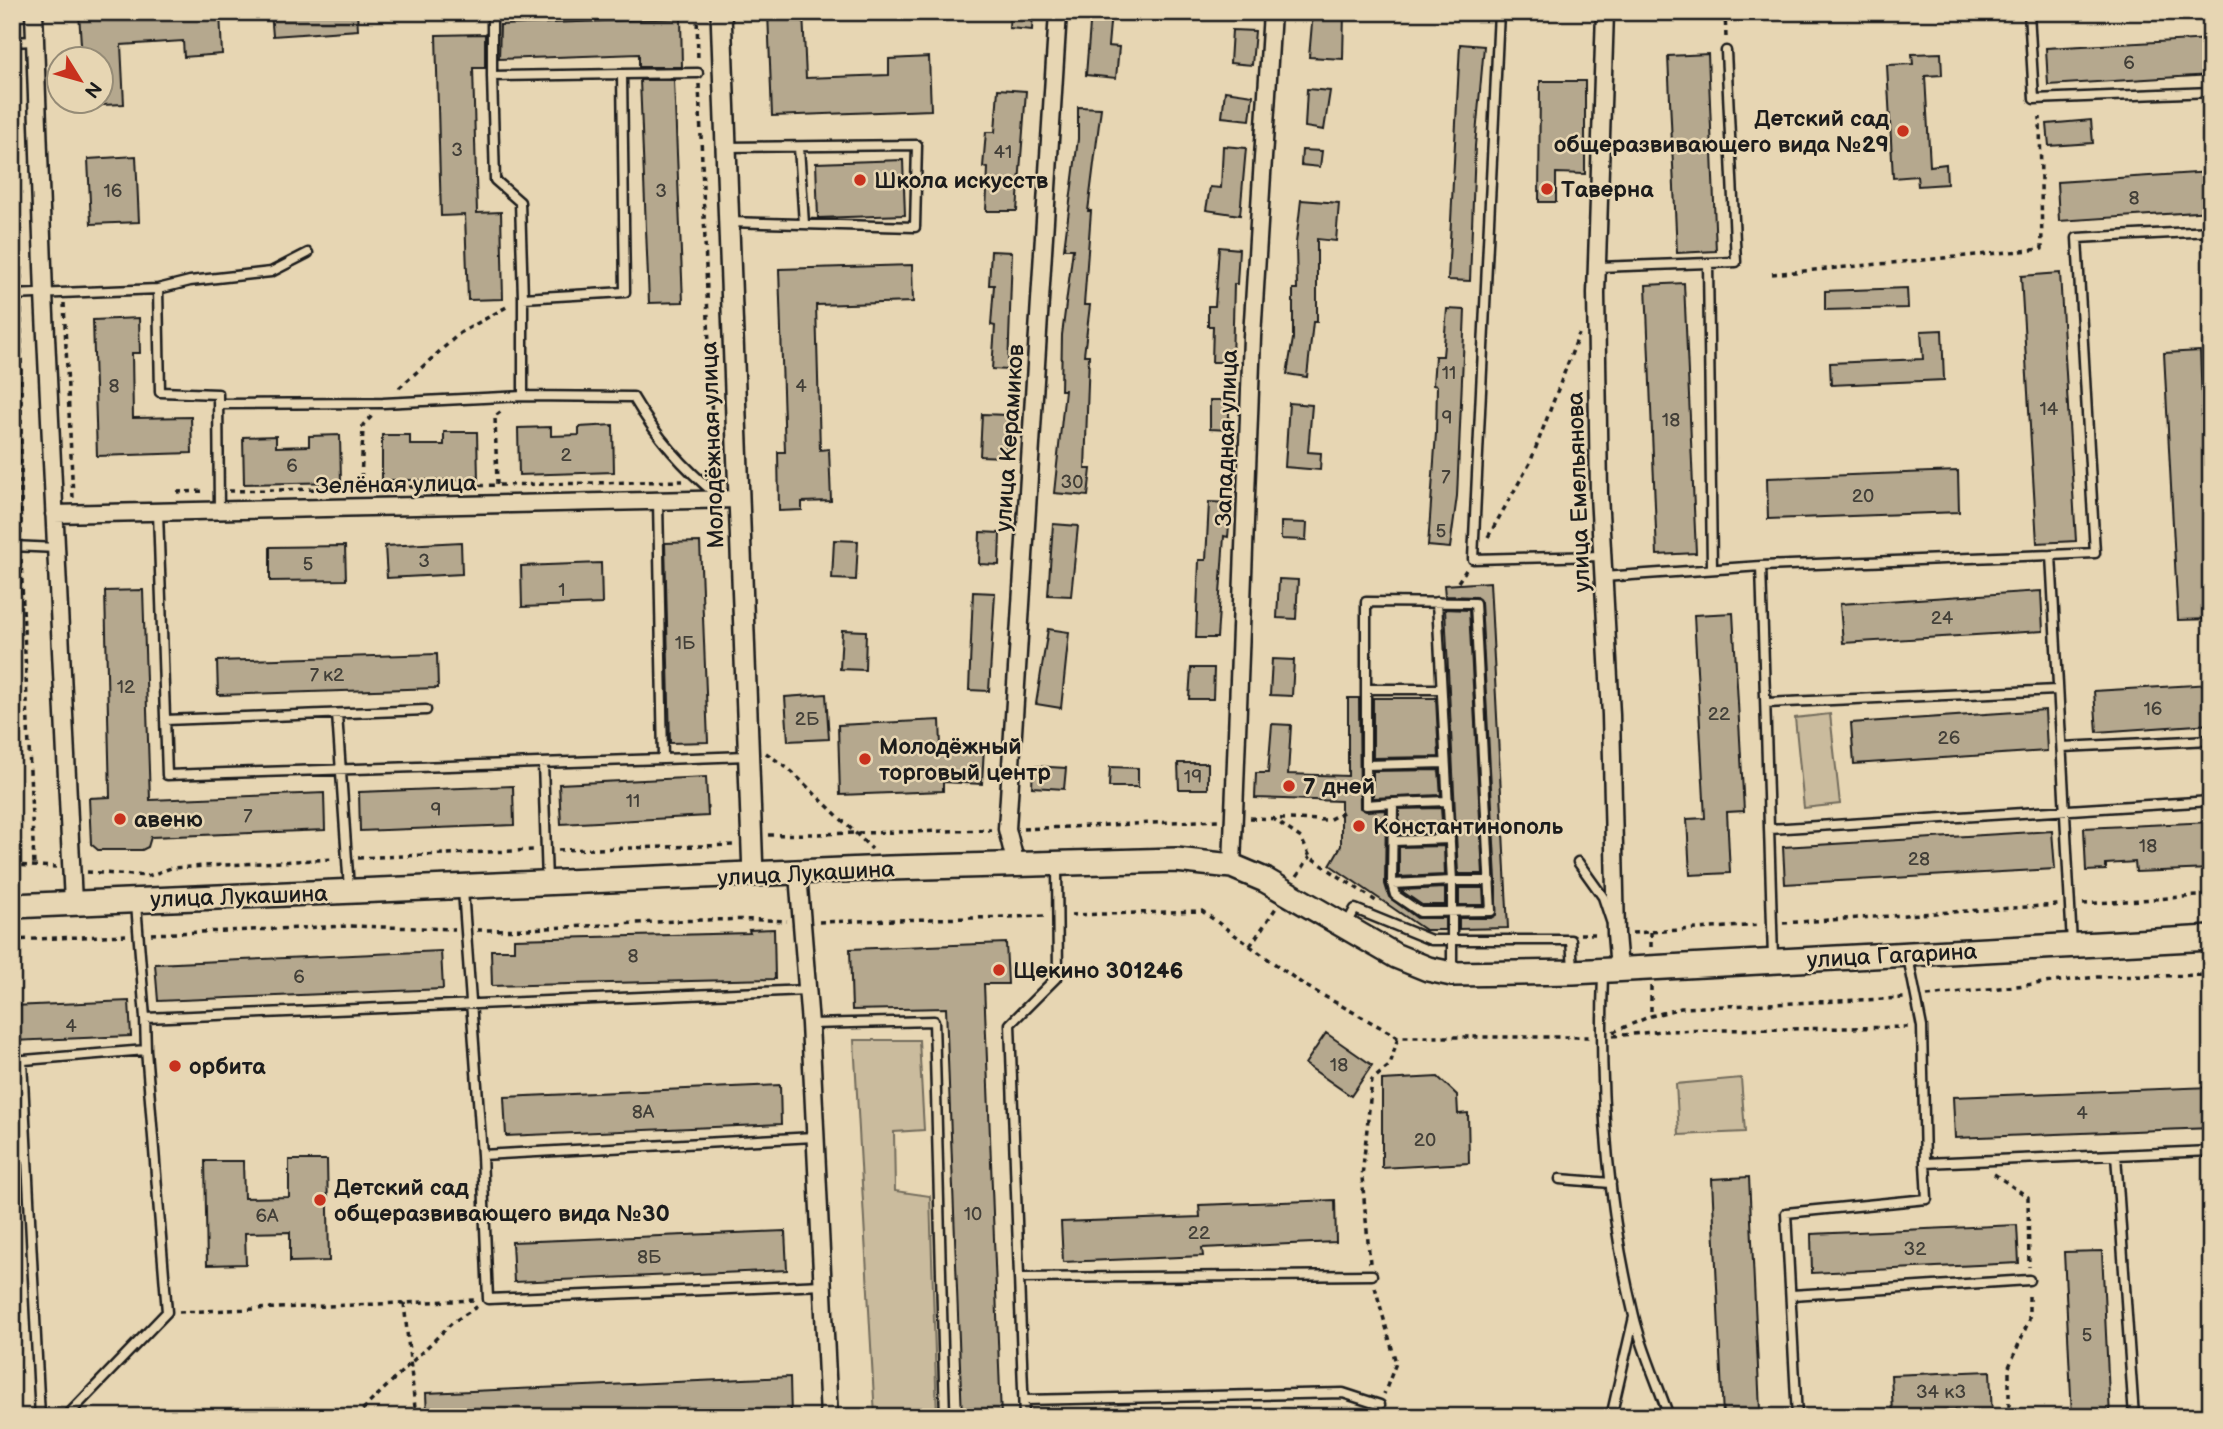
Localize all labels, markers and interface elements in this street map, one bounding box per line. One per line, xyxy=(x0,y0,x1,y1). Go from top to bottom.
north arrow xyxy=(46,46,116,116)
house number: 6 xyxy=(2123,52,2135,75)
text: N xyxy=(79,77,106,102)
place label: Детский сад общеразвивающего вида №29 xyxy=(1554,105,1889,159)
marker: Детский сад общеразвивающего вида №29 xyxy=(1895,123,1911,139)
house number: 3 xyxy=(451,139,463,162)
house number: 41 xyxy=(994,141,1012,164)
place label: Школа искусств xyxy=(874,167,1049,195)
marker: Школа искусств xyxy=(852,172,868,188)
place label: Таверна xyxy=(1561,176,1654,204)
house number: 16 xyxy=(104,180,122,203)
house number: 3 xyxy=(655,180,667,203)
marker: Таверна xyxy=(1539,181,1555,197)
house number: 8 xyxy=(2128,187,2140,210)
street label: Молодёжная улица xyxy=(695,340,731,549)
street label: улица Керамиков xyxy=(989,343,1031,533)
street label: Западная улица xyxy=(1210,349,1244,527)
house number: 11 xyxy=(1442,362,1456,385)
house number: 8 xyxy=(108,375,120,398)
house number: 4 xyxy=(795,375,807,398)
street label: улица Емельянова xyxy=(1561,391,1596,593)
house number: 14 xyxy=(2040,398,2059,421)
house number: 9 xyxy=(1442,407,1452,430)
house number: 18 xyxy=(1662,409,1680,432)
house number: 2 xyxy=(560,444,572,467)
house number: 6 xyxy=(286,455,298,478)
house number: 7 xyxy=(1441,466,1451,489)
street label: Зелёная улица xyxy=(315,470,477,500)
house number: 30 xyxy=(1061,471,1083,494)
house number: 20 xyxy=(1852,485,1874,508)
house number: 5 xyxy=(1436,520,1447,543)
house number: 3 xyxy=(418,550,430,573)
house number: 5 xyxy=(303,553,314,576)
house number: 1 xyxy=(558,579,566,602)
house number: 24 xyxy=(1931,607,1954,630)
house number: 1Б xyxy=(675,632,696,655)
house number: 7 к2 xyxy=(310,664,345,687)
house number: 12 xyxy=(117,676,136,699)
house number: 16 xyxy=(2144,698,2162,721)
house number: 22 xyxy=(1708,703,1731,726)
house number: 2Б xyxy=(795,708,820,731)
house number: 26 xyxy=(1938,727,1960,750)
place label: Молодёжный торговый центр xyxy=(879,733,1051,787)
marker: Молодёжный торговый центр xyxy=(857,751,873,767)
house number: 19 xyxy=(1184,766,1202,789)
place label: 7 дней xyxy=(1303,773,1375,801)
marker: 7 дней xyxy=(1281,778,1297,794)
house number: 11 xyxy=(626,790,640,813)
house number: 9 xyxy=(431,799,441,822)
house number: 7 xyxy=(243,805,253,828)
place label: авеню xyxy=(134,806,203,834)
marker: авеню xyxy=(112,811,128,827)
place label: Константинополь xyxy=(1373,813,1564,841)
marker: Константинополь xyxy=(1351,818,1367,834)
house number: 18 xyxy=(2139,835,2157,858)
house number: 28 xyxy=(1908,848,1930,871)
street label: улица Лукашина xyxy=(717,855,896,893)
street label: улица Лукашина xyxy=(150,880,329,914)
street label: улица Гагарина xyxy=(1806,938,1978,974)
house number: 8 xyxy=(627,945,639,968)
place label: Щекино 301246 xyxy=(1013,957,1183,985)
marker: Щекино 301246 xyxy=(991,962,1007,978)
house number: 6 xyxy=(293,966,305,989)
house number: 4 xyxy=(65,1015,77,1038)
place label: орбита xyxy=(189,1053,266,1081)
house number: 18 xyxy=(1330,1054,1348,1077)
marker: орбита xyxy=(167,1058,183,1074)
house number: 8А xyxy=(632,1101,655,1124)
house number: 4 xyxy=(2076,1102,2088,1125)
house number: 20 xyxy=(1414,1129,1436,1152)
place label: Детский сад общеразвивающего вида №30 xyxy=(334,1174,670,1228)
marker: Детский сад общеразвивающего вида №30 xyxy=(312,1192,328,1208)
house number: 10 xyxy=(964,1203,982,1226)
house number: 6А xyxy=(255,1205,279,1228)
house number: 22 xyxy=(1188,1222,1211,1245)
house number: 32 xyxy=(1904,1238,1927,1261)
house number: 8Б xyxy=(637,1246,662,1269)
house number: 5 xyxy=(2082,1324,2093,1347)
house number: 34 к3 xyxy=(1916,1381,1966,1404)

